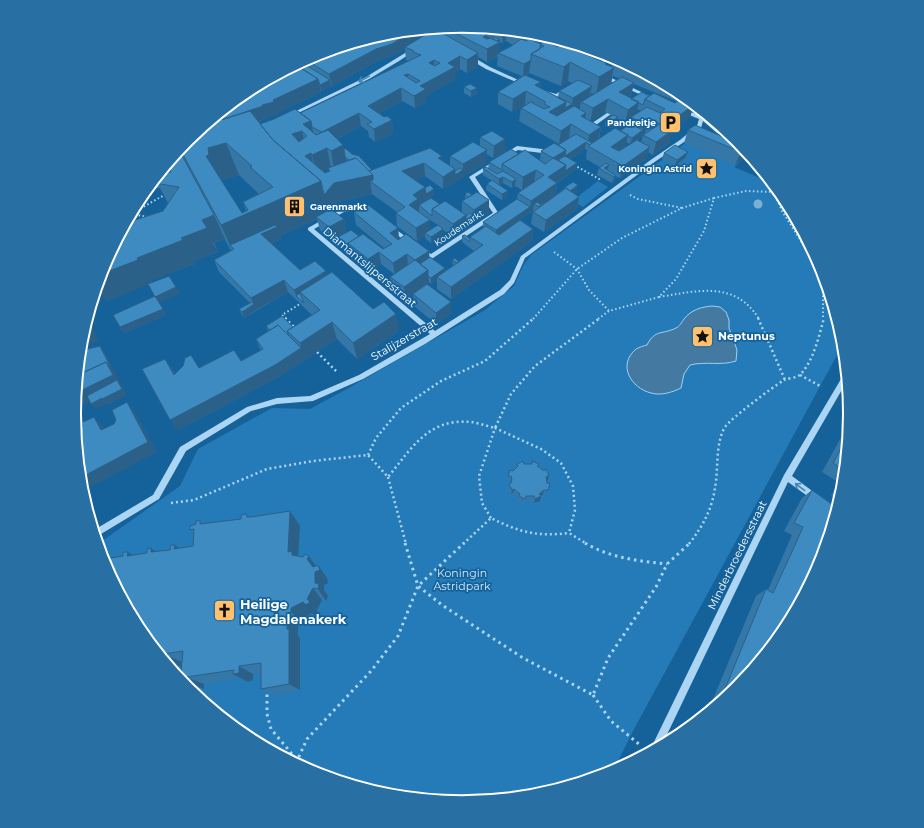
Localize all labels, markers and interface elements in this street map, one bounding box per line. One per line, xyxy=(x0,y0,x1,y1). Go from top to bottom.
one-way arrow xyxy=(358,76,370,84)
parking icon: Pandreitje xyxy=(658,110,684,136)
place label: Pandreitje xyxy=(607,117,656,128)
place icon: Koningin Astrid xyxy=(694,156,720,182)
place label: Koningin Astrid xyxy=(618,163,692,174)
building icon: Garenmarkt xyxy=(282,194,308,220)
place label: Garenmarkt xyxy=(310,201,367,212)
street label: Koudemarkt xyxy=(432,207,486,248)
street label: Diamantslijpersstraat xyxy=(320,224,420,311)
street label: Stalijzerstraat xyxy=(368,314,440,364)
place icon: Neptunus xyxy=(690,323,716,349)
place label: Neptunus xyxy=(718,329,775,343)
one-way arrow xyxy=(795,482,806,491)
street label: Minderbroedersstraat xyxy=(704,498,770,612)
park label: Koningin Astridpark xyxy=(433,566,491,593)
place label: Heilige Magdalenakerk xyxy=(240,596,347,627)
church icon: Heilige Magdalenakerk xyxy=(211,598,237,624)

